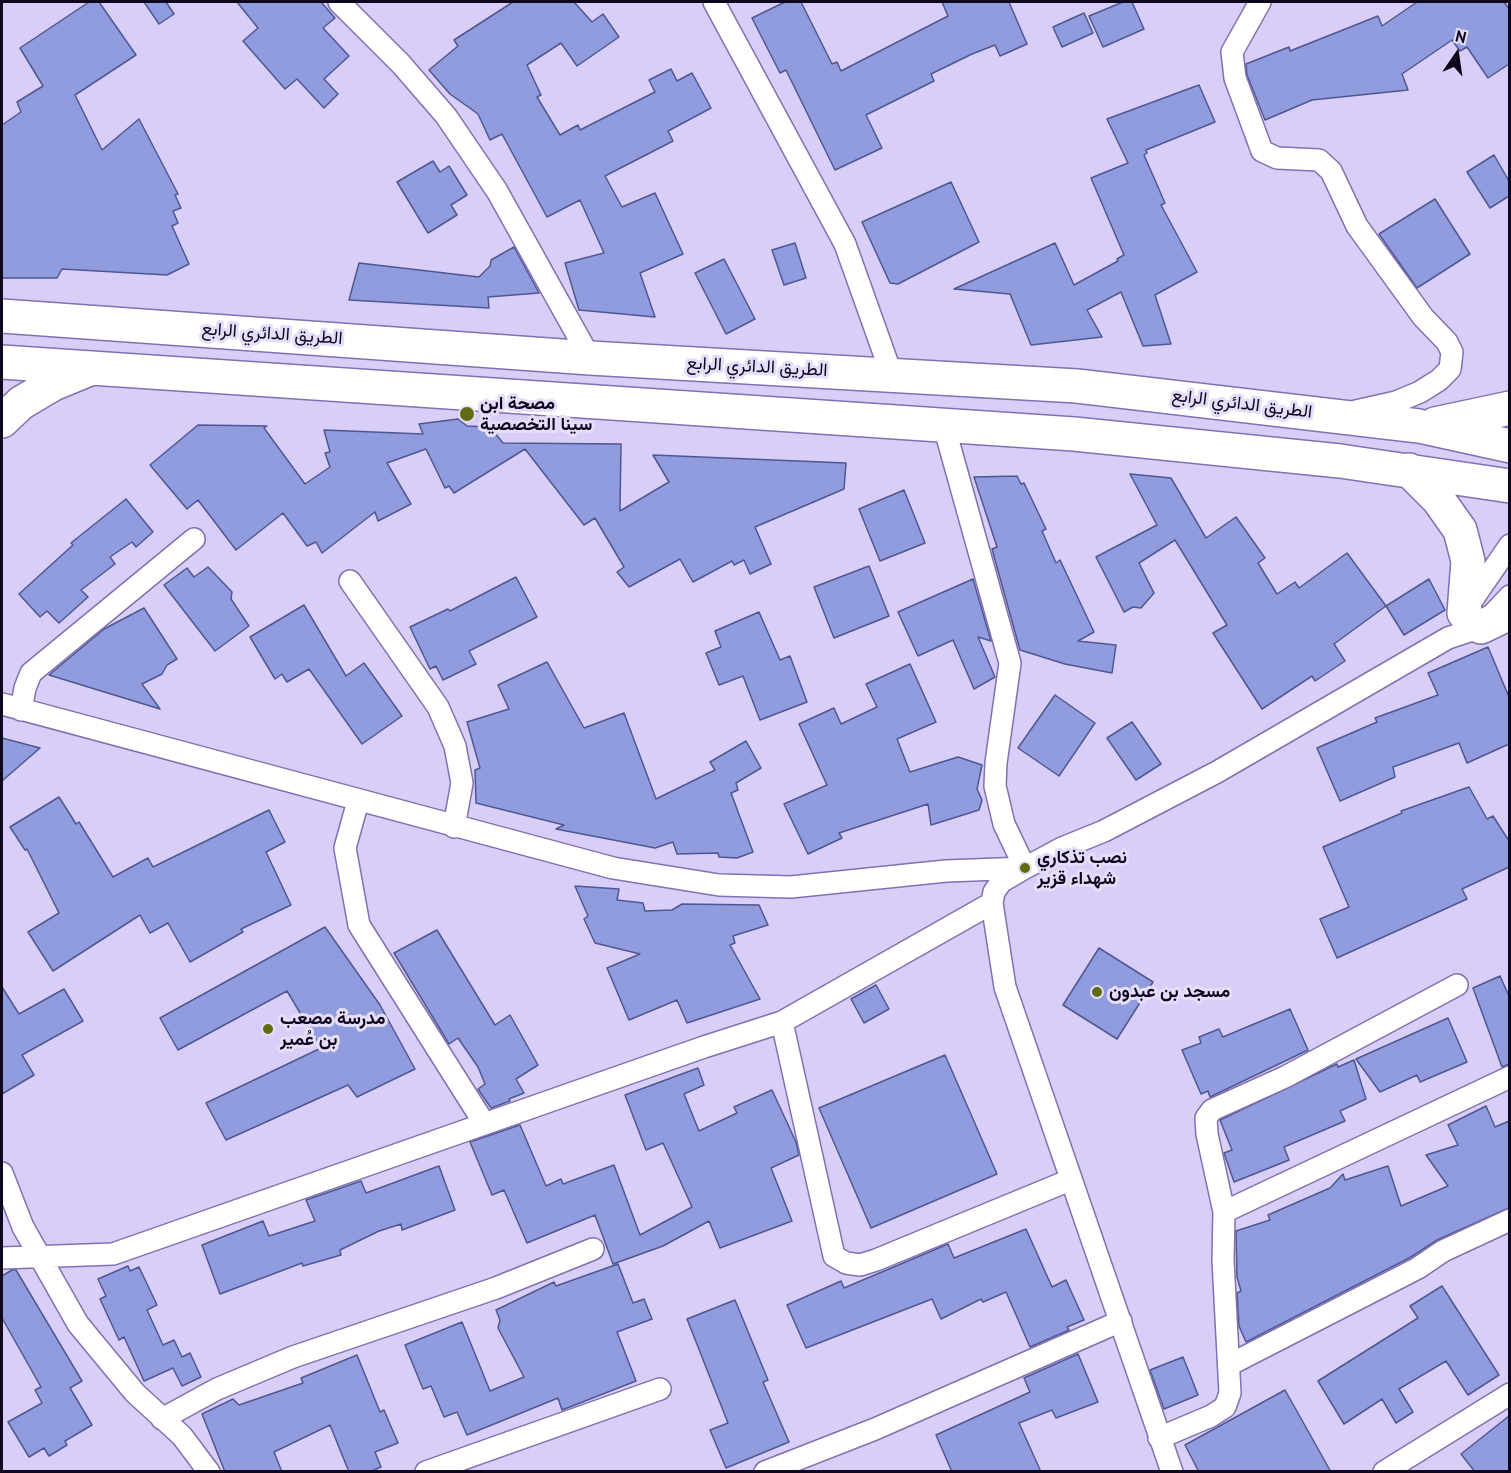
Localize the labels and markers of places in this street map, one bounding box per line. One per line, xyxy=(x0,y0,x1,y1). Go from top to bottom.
place label: مصحة ابن سينا التخصصية xyxy=(480,393,592,436)
marker: مصحة ابن سينا التخصصية xyxy=(458,405,476,423)
place label: نصب تذكاري شهداء قزير xyxy=(1037,847,1127,890)
marker: نصب تذكاري شهداء قزير xyxy=(1018,861,1032,875)
place label: مسجد بن عبدون xyxy=(1109,981,1230,1003)
marker: مسجد بن عبدون xyxy=(1090,985,1104,999)
place label: مدرسة مصعب بن عُمير xyxy=(280,1008,386,1050)
marker: مدرسة مصعب بن عُمير xyxy=(261,1022,275,1036)

